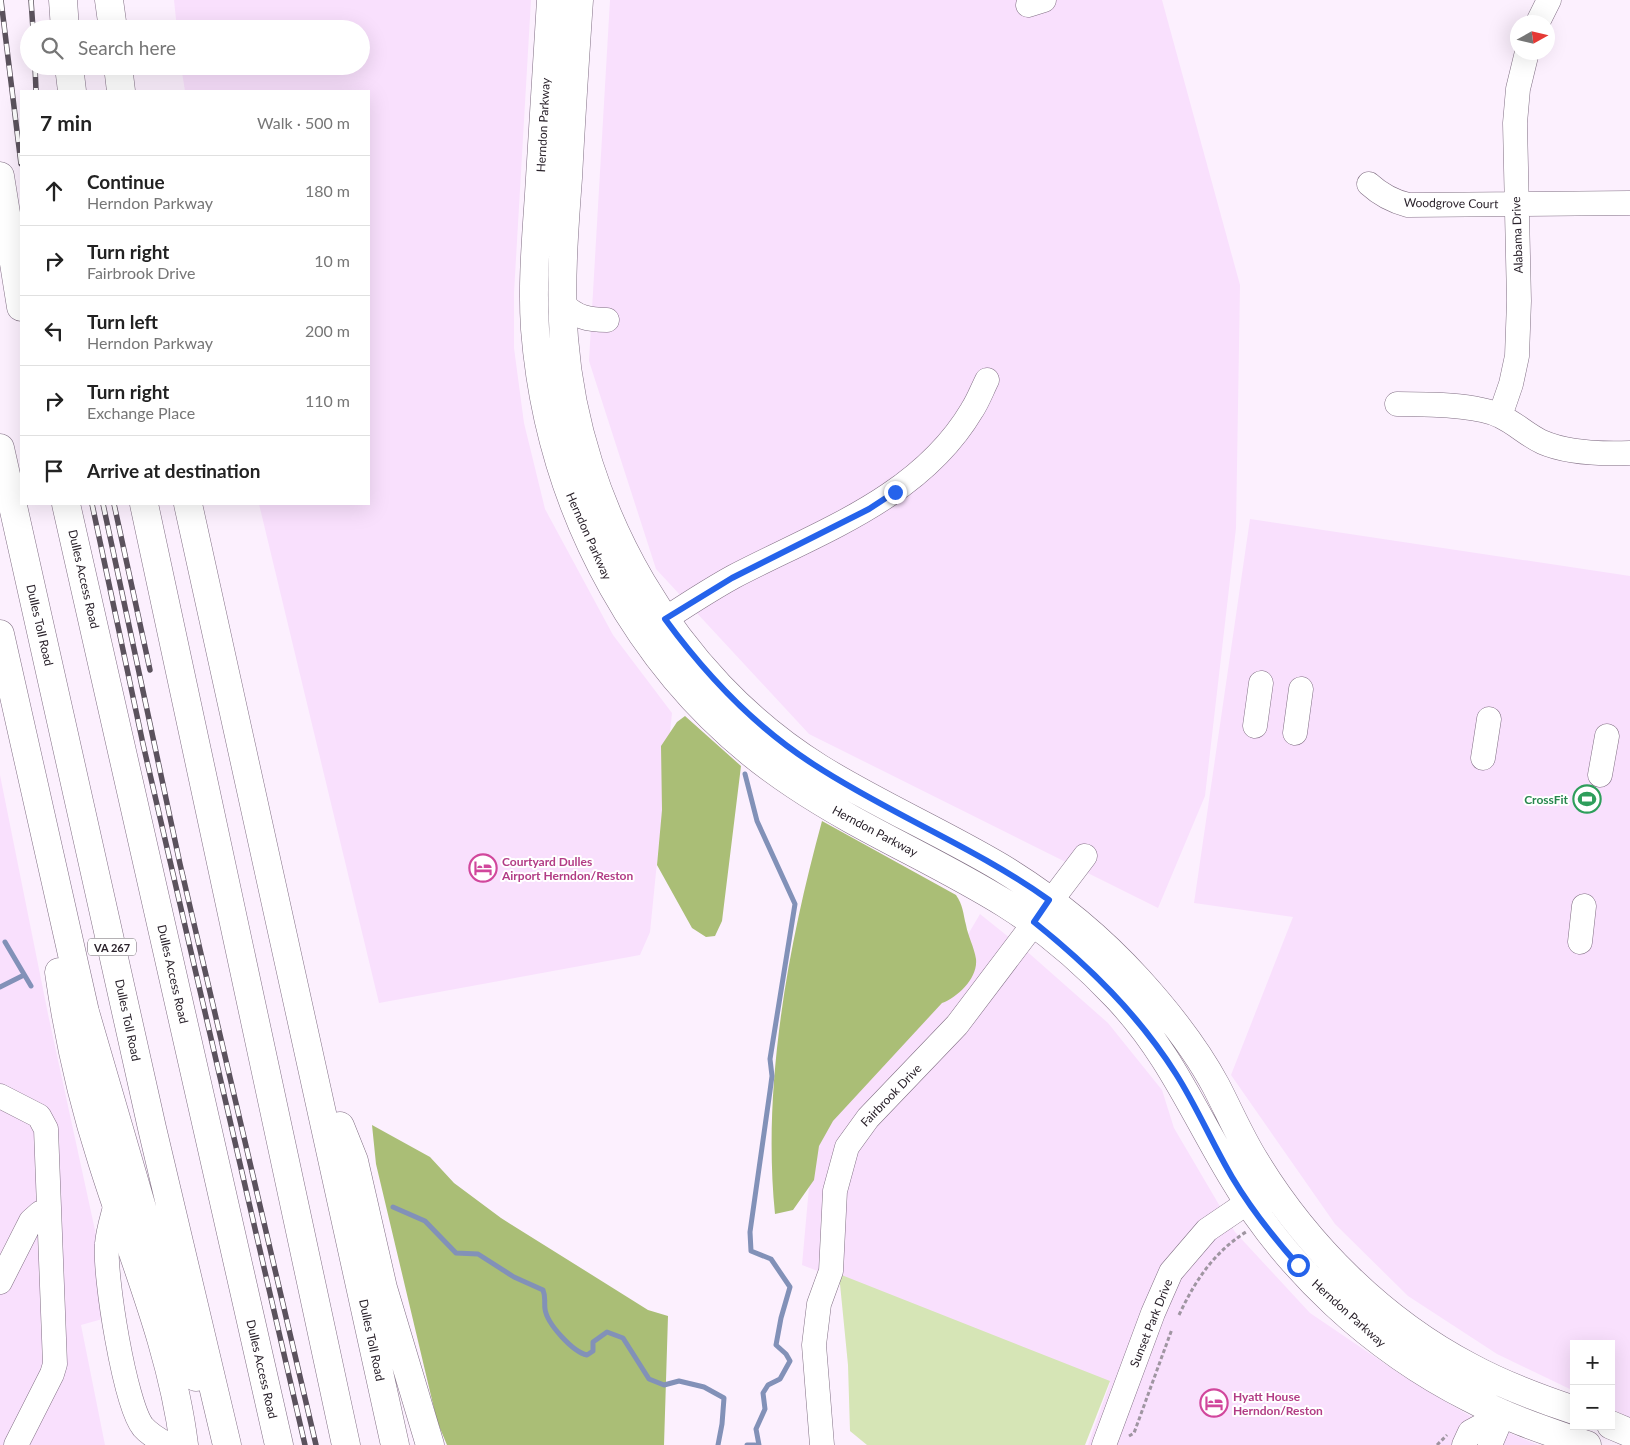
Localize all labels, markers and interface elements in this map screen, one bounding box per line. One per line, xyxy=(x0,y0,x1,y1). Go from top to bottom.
north arrow xyxy=(1510,15,1555,60)
search box xyxy=(20,20,370,75)
icon: search xyxy=(38,34,66,62)
text: Search here xyxy=(78,36,176,59)
street label: Herndon Parkway xyxy=(533,77,553,173)
text: 7 min xyxy=(40,110,92,135)
text: Walk · 500 m xyxy=(257,113,350,132)
text: Continue xyxy=(87,170,165,193)
icon: ahead xyxy=(40,177,68,205)
text: 180 m xyxy=(305,181,350,200)
text: Herndon Parkway xyxy=(87,193,213,212)
street label: Woodgrove Court xyxy=(1404,195,1499,211)
street label: Alabama Drive xyxy=(1508,196,1526,274)
text: Turn right xyxy=(87,240,169,263)
icon: right xyxy=(40,247,68,275)
text: 10 m xyxy=(314,251,350,270)
text: Fairbrook Drive xyxy=(87,263,196,282)
text: Turn left xyxy=(87,310,158,333)
icon: left xyxy=(40,317,68,345)
text: 200 m xyxy=(305,321,350,340)
text: Herndon Parkway xyxy=(87,333,213,352)
text: Turn right xyxy=(87,380,169,403)
icon: right xyxy=(40,387,68,415)
text: 110 m xyxy=(305,391,350,410)
text: Exchange Place xyxy=(87,403,195,422)
icon: arrive xyxy=(40,457,68,485)
text: Arrive at destination xyxy=(87,459,260,482)
route end xyxy=(884,481,907,504)
street label: Herndon Parkway xyxy=(563,490,615,583)
street label: Dulles Access Road xyxy=(65,528,103,630)
street label: Dulles Toll Road xyxy=(23,583,57,667)
sports icon: CrossFit xyxy=(1572,784,1602,814)
place label: CrossFit xyxy=(1524,792,1569,807)
street label: Herndon Parkway xyxy=(830,802,921,860)
hotel icon: Courtyard Dulles Airport Herndon/Reston xyxy=(468,853,498,883)
place label: Courtyard Dulles Airport Herndon/Reston xyxy=(501,854,633,883)
street label: Dulles Access Road xyxy=(154,923,192,1025)
road number: VA 267 xyxy=(88,939,136,956)
street label: Dulles Toll Road xyxy=(112,978,144,1062)
street label: Fairbrook Drive xyxy=(857,1061,925,1129)
route start xyxy=(1287,1254,1310,1277)
street label: Herndon Parkway xyxy=(1309,1276,1390,1351)
street label: Sunset Park Drive xyxy=(1126,1277,1176,1369)
street label: Dulles Toll Road xyxy=(356,1298,388,1382)
street label: Dulles Access Road xyxy=(243,1318,281,1420)
map controls xyxy=(1570,1340,1615,1430)
button: + xyxy=(1570,1340,1615,1385)
button: − xyxy=(1570,1385,1615,1430)
hotel icon: Hyatt House Herndon/Reston xyxy=(1199,1388,1229,1418)
place label: Hyatt House Herndon/Reston xyxy=(1233,1389,1323,1418)

